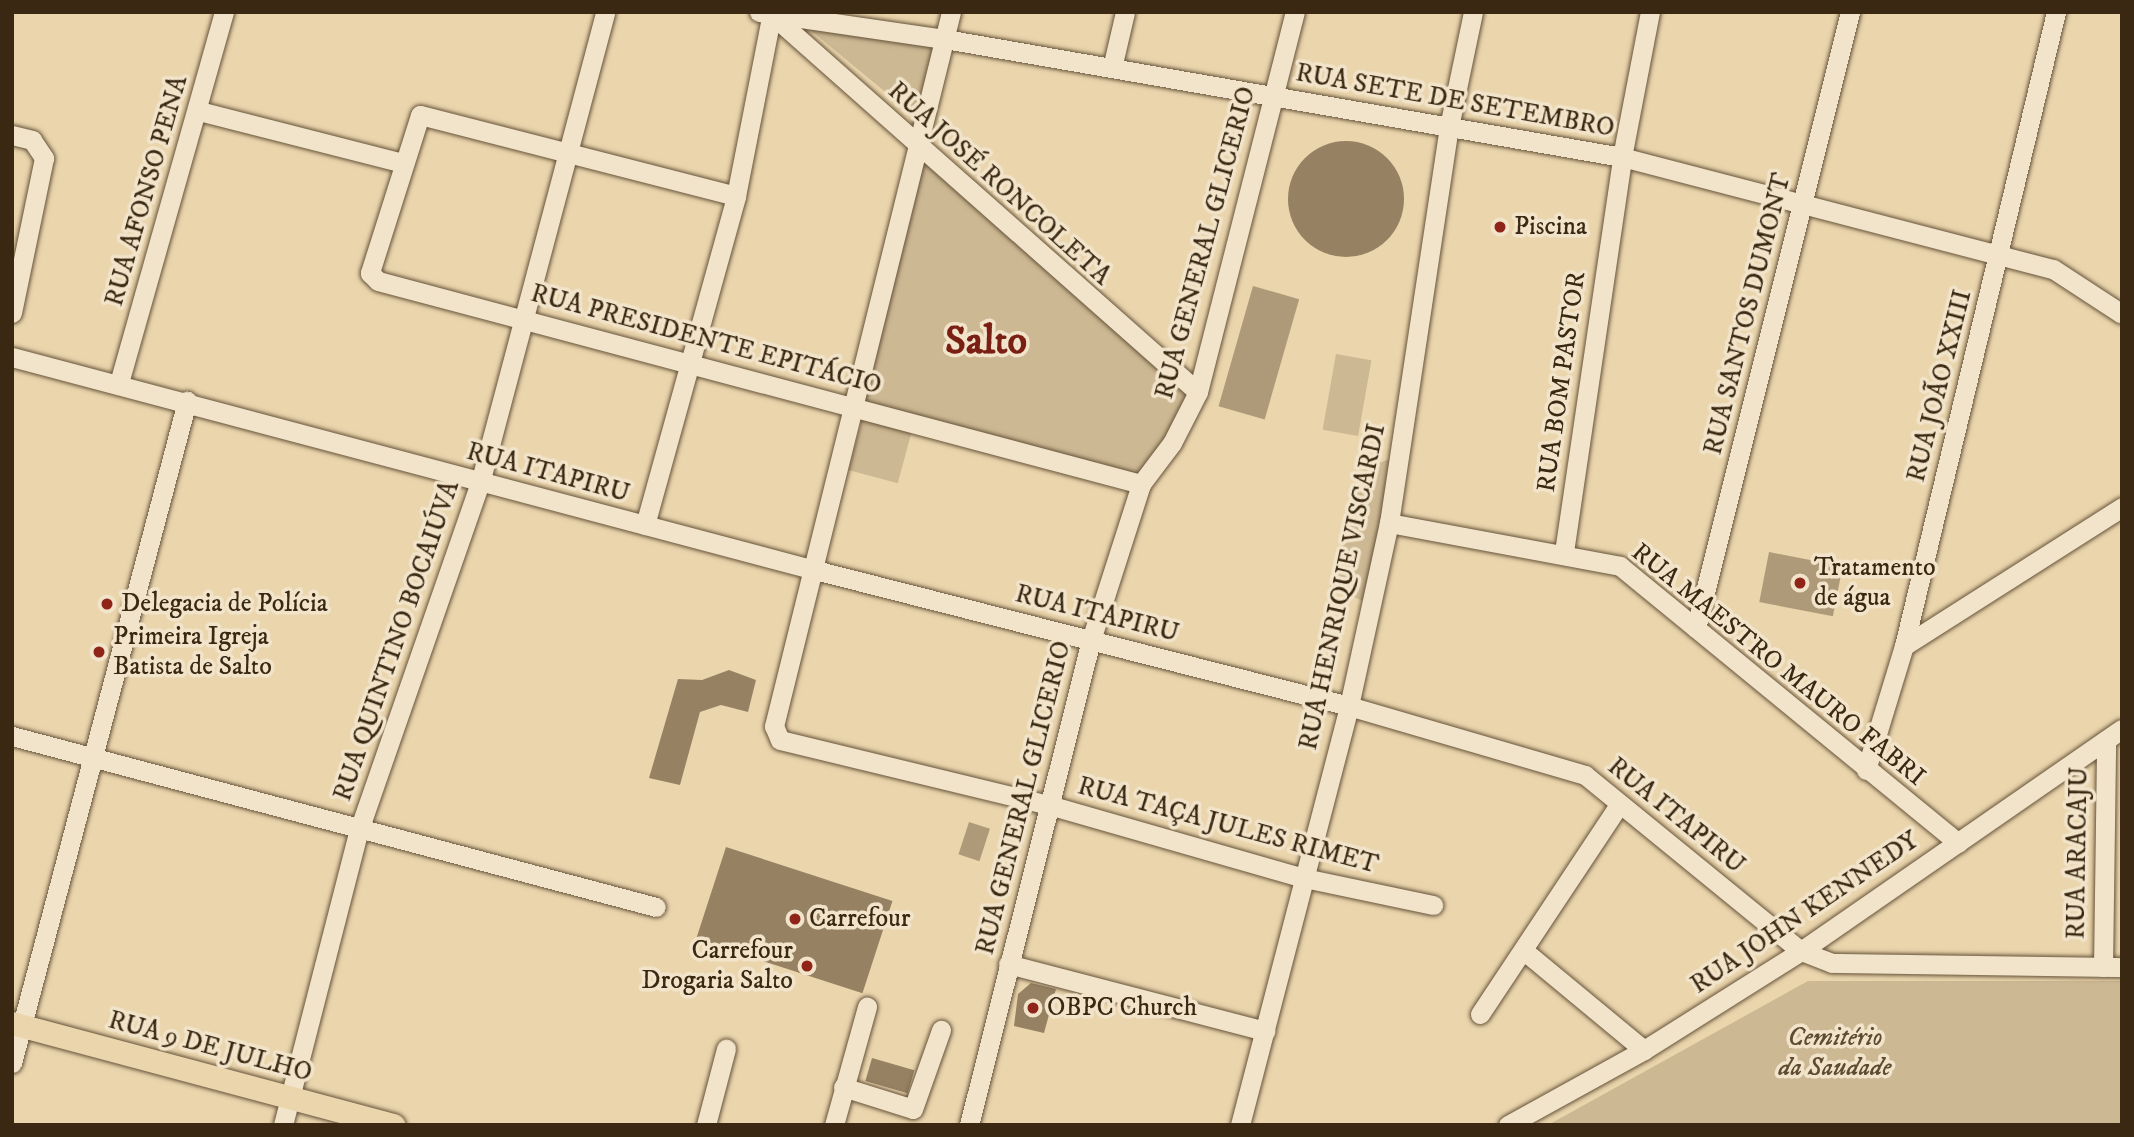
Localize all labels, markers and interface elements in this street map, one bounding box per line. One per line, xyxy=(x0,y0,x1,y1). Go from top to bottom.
street label: RUA SETE DE SETEMBRO xyxy=(1293,58,1617,144)
street label: RUA AFONSO PENA xyxy=(99,72,195,310)
street label: RUA JOSÉ RONCOLETA xyxy=(881,76,1117,292)
street label: RUA GENERAL GLICERIO xyxy=(1149,83,1263,403)
street label: RUA SANTOS DUMONT xyxy=(1698,170,1798,458)
place label: Piscina xyxy=(1514,211,1587,243)
marker: Piscina xyxy=(1492,219,1508,235)
street label: RUA BOM PASTOR xyxy=(1531,270,1593,494)
street label: RUA PRESIDENTE EPITÁCIO xyxy=(527,278,885,402)
street label: RUA JOÃO XXIII xyxy=(1901,287,1979,485)
district label: Salto xyxy=(945,318,1027,366)
street label: RUA HENRIQUE VISCARDI xyxy=(1293,421,1393,753)
street label: RUA ITAPIRU xyxy=(463,436,633,510)
street label: RUA QUINTINO BOCAIÚVA xyxy=(327,477,467,805)
street label: RUA MAESTRO MAURO FABRI xyxy=(1625,537,1931,793)
place label: Tratamento de água xyxy=(1814,552,1936,614)
marker: Tratamento de água xyxy=(1792,575,1808,591)
street label: RUA ITAPIRU xyxy=(1012,579,1182,649)
place label: Delegacia de Polícia xyxy=(121,588,328,620)
marker: Delegacia de Polícia xyxy=(99,596,115,612)
place label: Primeira Igreja Batista de Salto xyxy=(113,621,272,682)
street label: RUA GENERAL GLICERIO xyxy=(970,638,1078,958)
marker: Primeira Igreja Batista de Salto xyxy=(91,644,107,660)
street label: RUA ITAPIRU xyxy=(1601,751,1751,881)
street label: RUA ARACAJU xyxy=(2061,766,2095,940)
street label: RUA TAÇA JULES RIMET xyxy=(1074,771,1382,881)
street label: RUA JOHN KENNEDY xyxy=(1685,825,1925,1001)
place label: Carrefour xyxy=(809,903,910,935)
marker: Carrefour xyxy=(787,911,803,927)
place label: Carrefour Drogaria Salto xyxy=(641,935,793,996)
marker: Carrefour Drogaria Salto xyxy=(799,958,815,974)
place label: OBPC Church xyxy=(1047,992,1197,1024)
marker: OBPC Church xyxy=(1025,1000,1041,1016)
street label: RUA 9 DE JULHO xyxy=(105,1005,315,1089)
park label: Cemitério da Saudade xyxy=(1779,1022,1891,1084)

